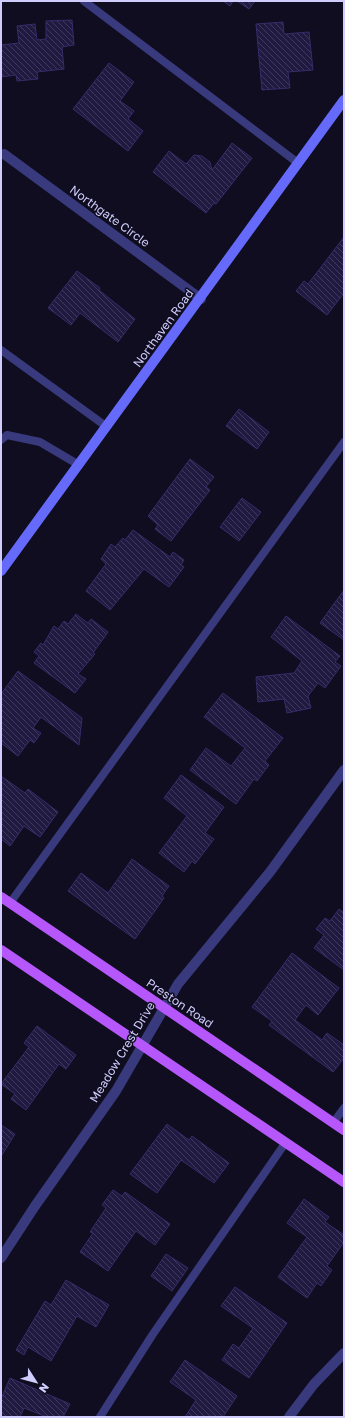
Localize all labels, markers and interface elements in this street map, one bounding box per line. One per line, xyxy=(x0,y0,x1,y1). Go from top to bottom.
street label: Northgate Circle xyxy=(67,182,153,250)
street label: Northaven Road xyxy=(130,286,196,370)
street label: Preston Road xyxy=(144,975,216,1031)
street label: Meadow Crest Drive xyxy=(86,999,158,1105)
north arrow xyxy=(16,1362,56,1402)
text: N xyxy=(37,1381,52,1395)

